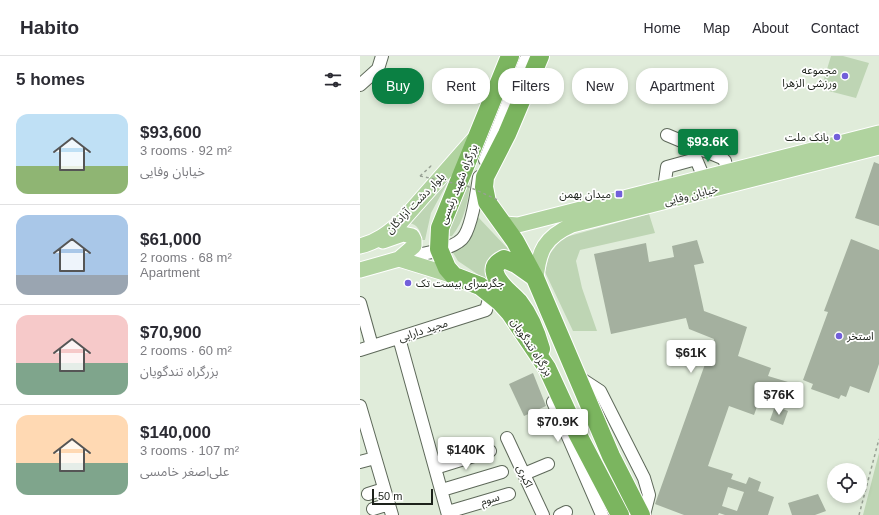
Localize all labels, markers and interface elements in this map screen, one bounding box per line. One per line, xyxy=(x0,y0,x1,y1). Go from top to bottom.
text: Habito xyxy=(20,17,79,38)
text: Home xyxy=(644,20,681,36)
text: Map xyxy=(703,20,730,36)
text: About xyxy=(752,20,789,36)
text: Contact xyxy=(811,20,859,36)
place label: مجموعه ورزشی الزهرا xyxy=(782,64,837,90)
chip: Buy xyxy=(372,68,424,104)
chip: Rent xyxy=(432,68,490,104)
chip: Filters xyxy=(498,68,564,104)
chip: New xyxy=(572,68,628,104)
chip: Apartment xyxy=(636,68,728,104)
icon: filters xyxy=(322,69,344,91)
text: 5 homes xyxy=(16,70,85,89)
marker: مجموعه ورزشی الزهرا xyxy=(840,71,850,81)
text: $93,600 xyxy=(140,123,201,142)
pin: $93.6K xyxy=(675,129,741,163)
icon: home xyxy=(48,130,96,178)
place label: بانک ملت xyxy=(785,131,829,144)
marker: بانک ملت xyxy=(832,132,842,142)
text: $93.6K xyxy=(687,134,729,149)
street label: بزرگراه شهید رئیسی xyxy=(436,142,480,226)
text: 3 rooms · 92 m² xyxy=(140,143,232,158)
text: خیابان وفایی xyxy=(140,164,205,179)
street label: بلوار دشت آزادگان xyxy=(383,170,448,237)
street label: خیابان وفایی xyxy=(663,182,720,208)
place label: میدان بهمن xyxy=(559,188,611,201)
marker: میدان بهمن xyxy=(614,189,624,199)
text: $61,000 xyxy=(140,230,201,249)
icon: home xyxy=(48,231,96,279)
text: 2 rooms · 68 m² xyxy=(140,250,232,265)
text: Apartment xyxy=(140,265,200,280)
place label: جگرسرای بیست تک xyxy=(416,277,505,290)
marker: جگرسرای بیست تک xyxy=(403,278,413,288)
street label: مجید دارابی xyxy=(397,316,450,345)
street label: بزرگراه تندگویان xyxy=(508,316,555,379)
text: $70,900 xyxy=(140,323,201,342)
place label: استخر xyxy=(846,330,874,343)
icon: home xyxy=(48,331,96,379)
marker: استخر xyxy=(834,331,844,341)
pin: $61K xyxy=(667,340,715,374)
text: 2 rooms · 60 m² xyxy=(140,343,232,358)
text: $61K xyxy=(675,345,707,360)
text: بزرگراه تندگویان xyxy=(140,364,218,379)
pin: $76K xyxy=(755,382,803,416)
text: $76K xyxy=(763,387,795,402)
pin: $70.9K xyxy=(525,409,591,443)
text: $70.9K xyxy=(537,414,579,429)
text: $140,000 xyxy=(140,423,211,442)
icon: home xyxy=(48,431,96,479)
pin: $140K xyxy=(438,437,494,471)
text: $140K xyxy=(447,442,485,457)
text: 3 rooms · 107 m² xyxy=(140,443,239,458)
street label: اکبری xyxy=(514,463,535,490)
map controls xyxy=(827,463,867,503)
button: locate xyxy=(827,463,867,503)
text: علی‌اصغر خامسی xyxy=(140,464,229,479)
scale bar xyxy=(372,487,433,506)
text: 50 m xyxy=(378,490,402,502)
street label: سوم xyxy=(479,490,502,509)

